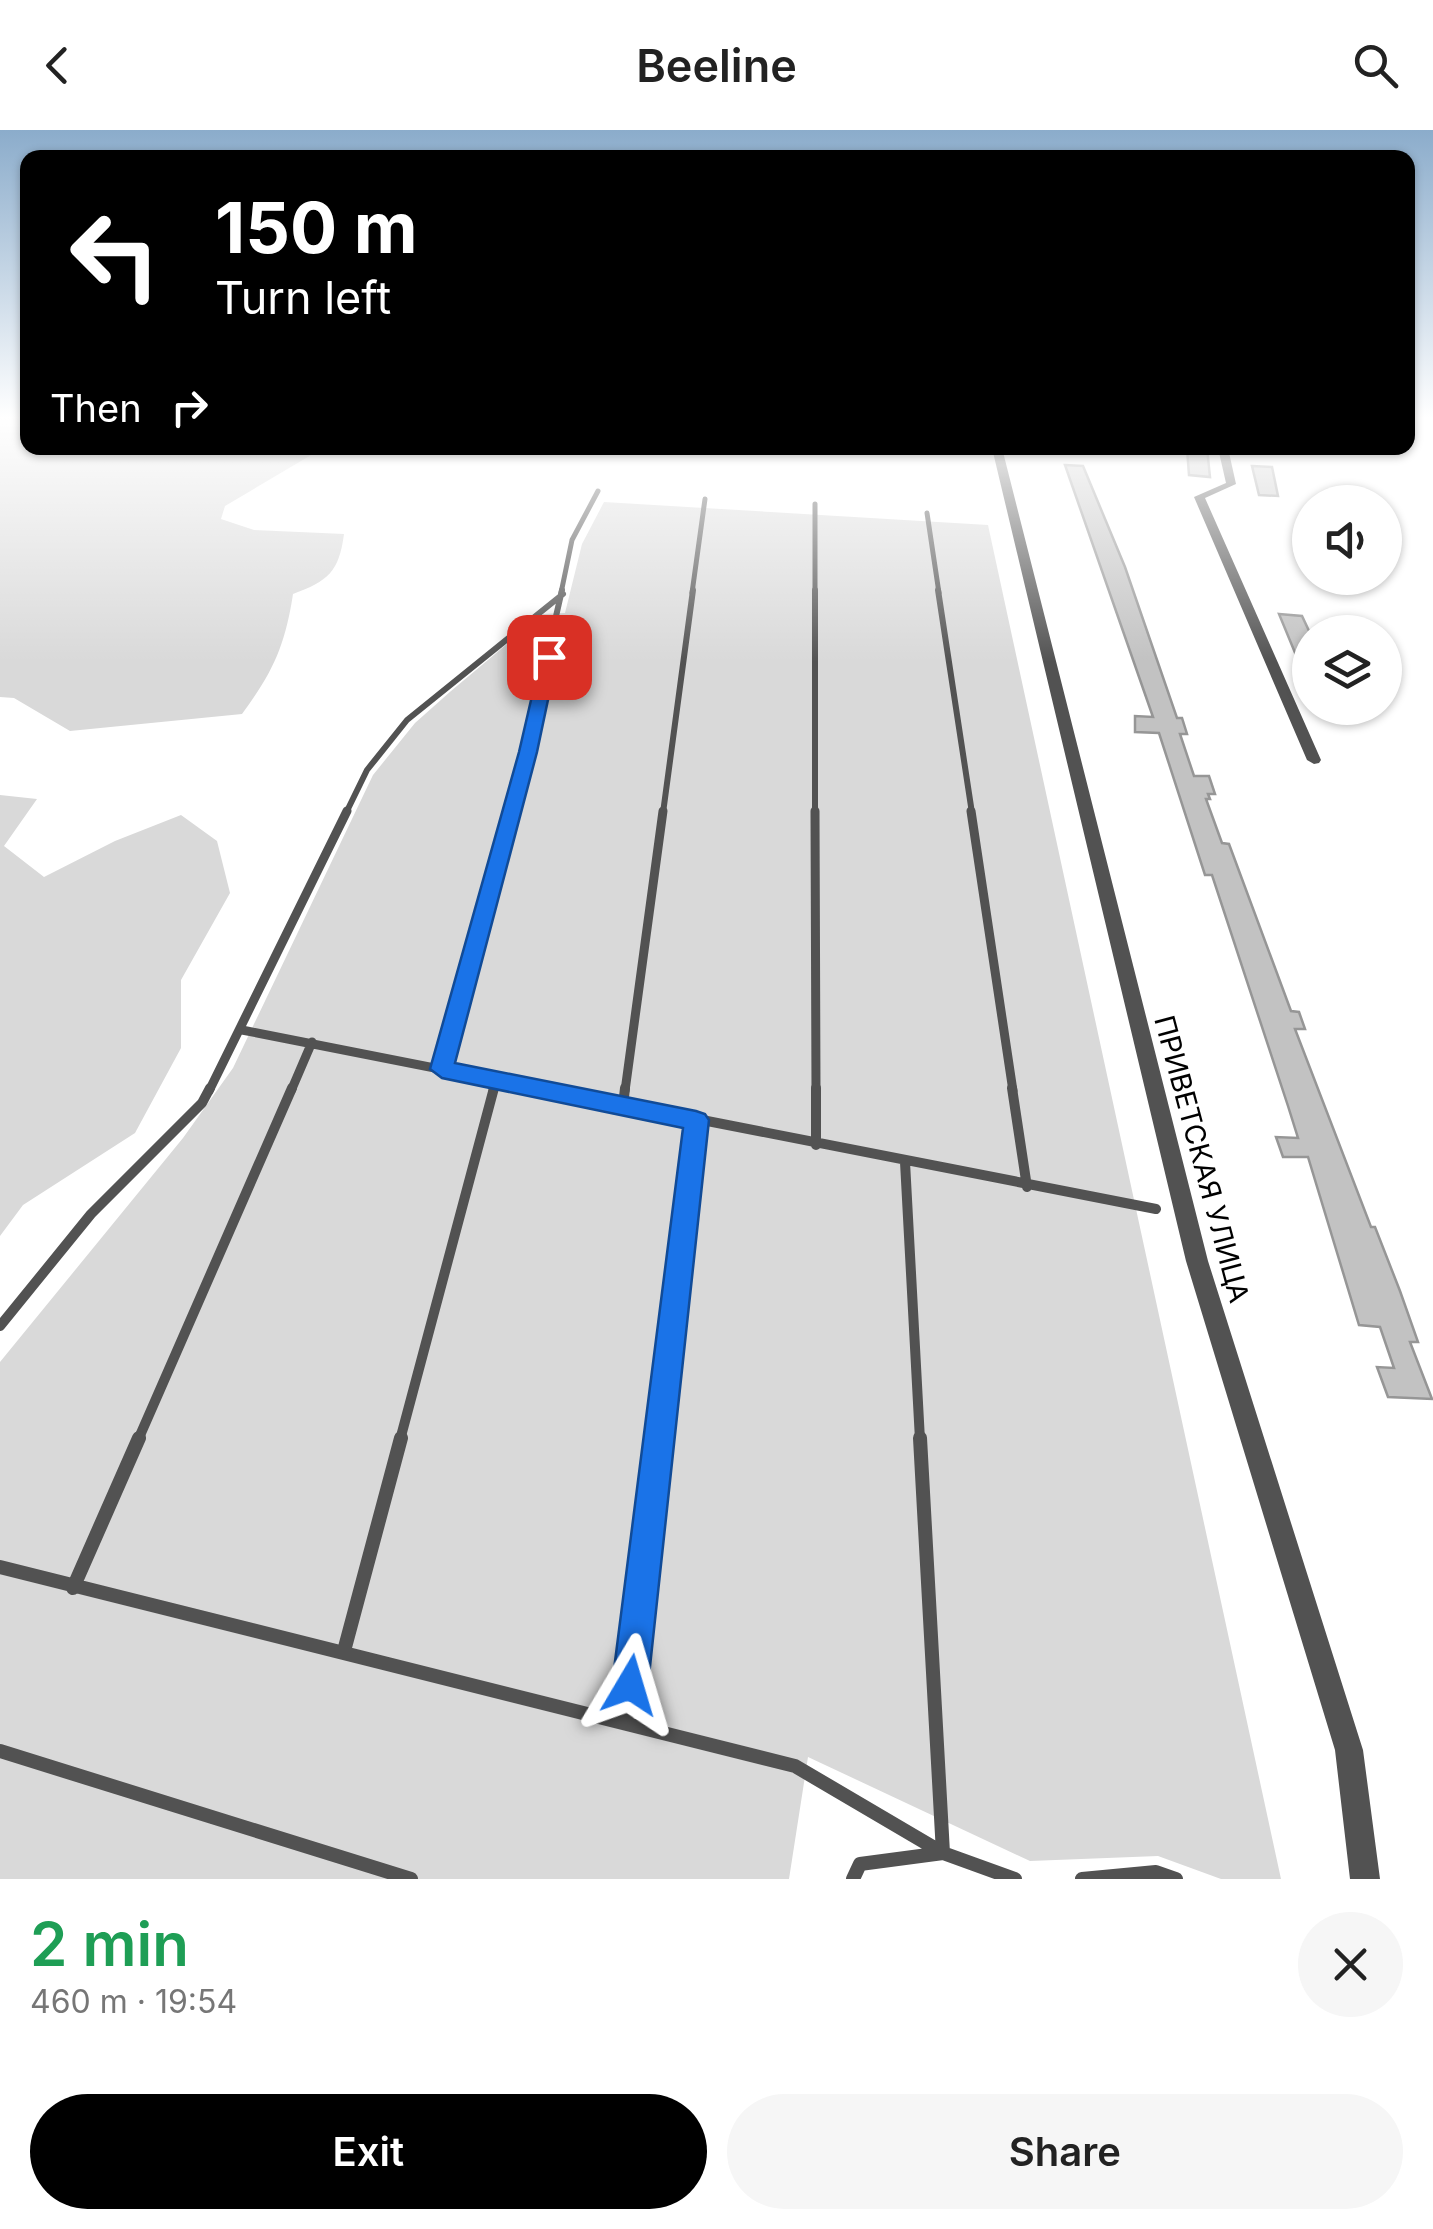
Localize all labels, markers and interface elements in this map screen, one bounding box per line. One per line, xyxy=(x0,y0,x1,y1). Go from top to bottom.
icon: back xyxy=(30,38,85,93)
text: Beeline xyxy=(636,38,797,93)
icon: search xyxy=(1348,38,1403,93)
text: 150 m xyxy=(215,185,418,270)
icon: left xyxy=(50,190,180,320)
text: Turn left xyxy=(215,270,391,325)
icon: right xyxy=(162,380,217,435)
text: Then xyxy=(50,385,142,431)
map controls xyxy=(1292,485,1402,725)
button: sound xyxy=(1292,485,1402,595)
pin xyxy=(507,615,592,700)
button: layers xyxy=(1292,615,1402,725)
icon: arrive xyxy=(522,630,577,685)
street label: ПРИВЕТСКАЯ УЛИЦА xyxy=(1147,1012,1257,1306)
position arrow xyxy=(578,1633,682,1737)
text: 2 min xyxy=(30,1908,189,1980)
button: close xyxy=(1298,1912,1403,2017)
text: 460 m · 19:54 xyxy=(30,1982,237,2021)
button: Exit xyxy=(30,2094,707,2209)
button: Share xyxy=(727,2094,1403,2209)

